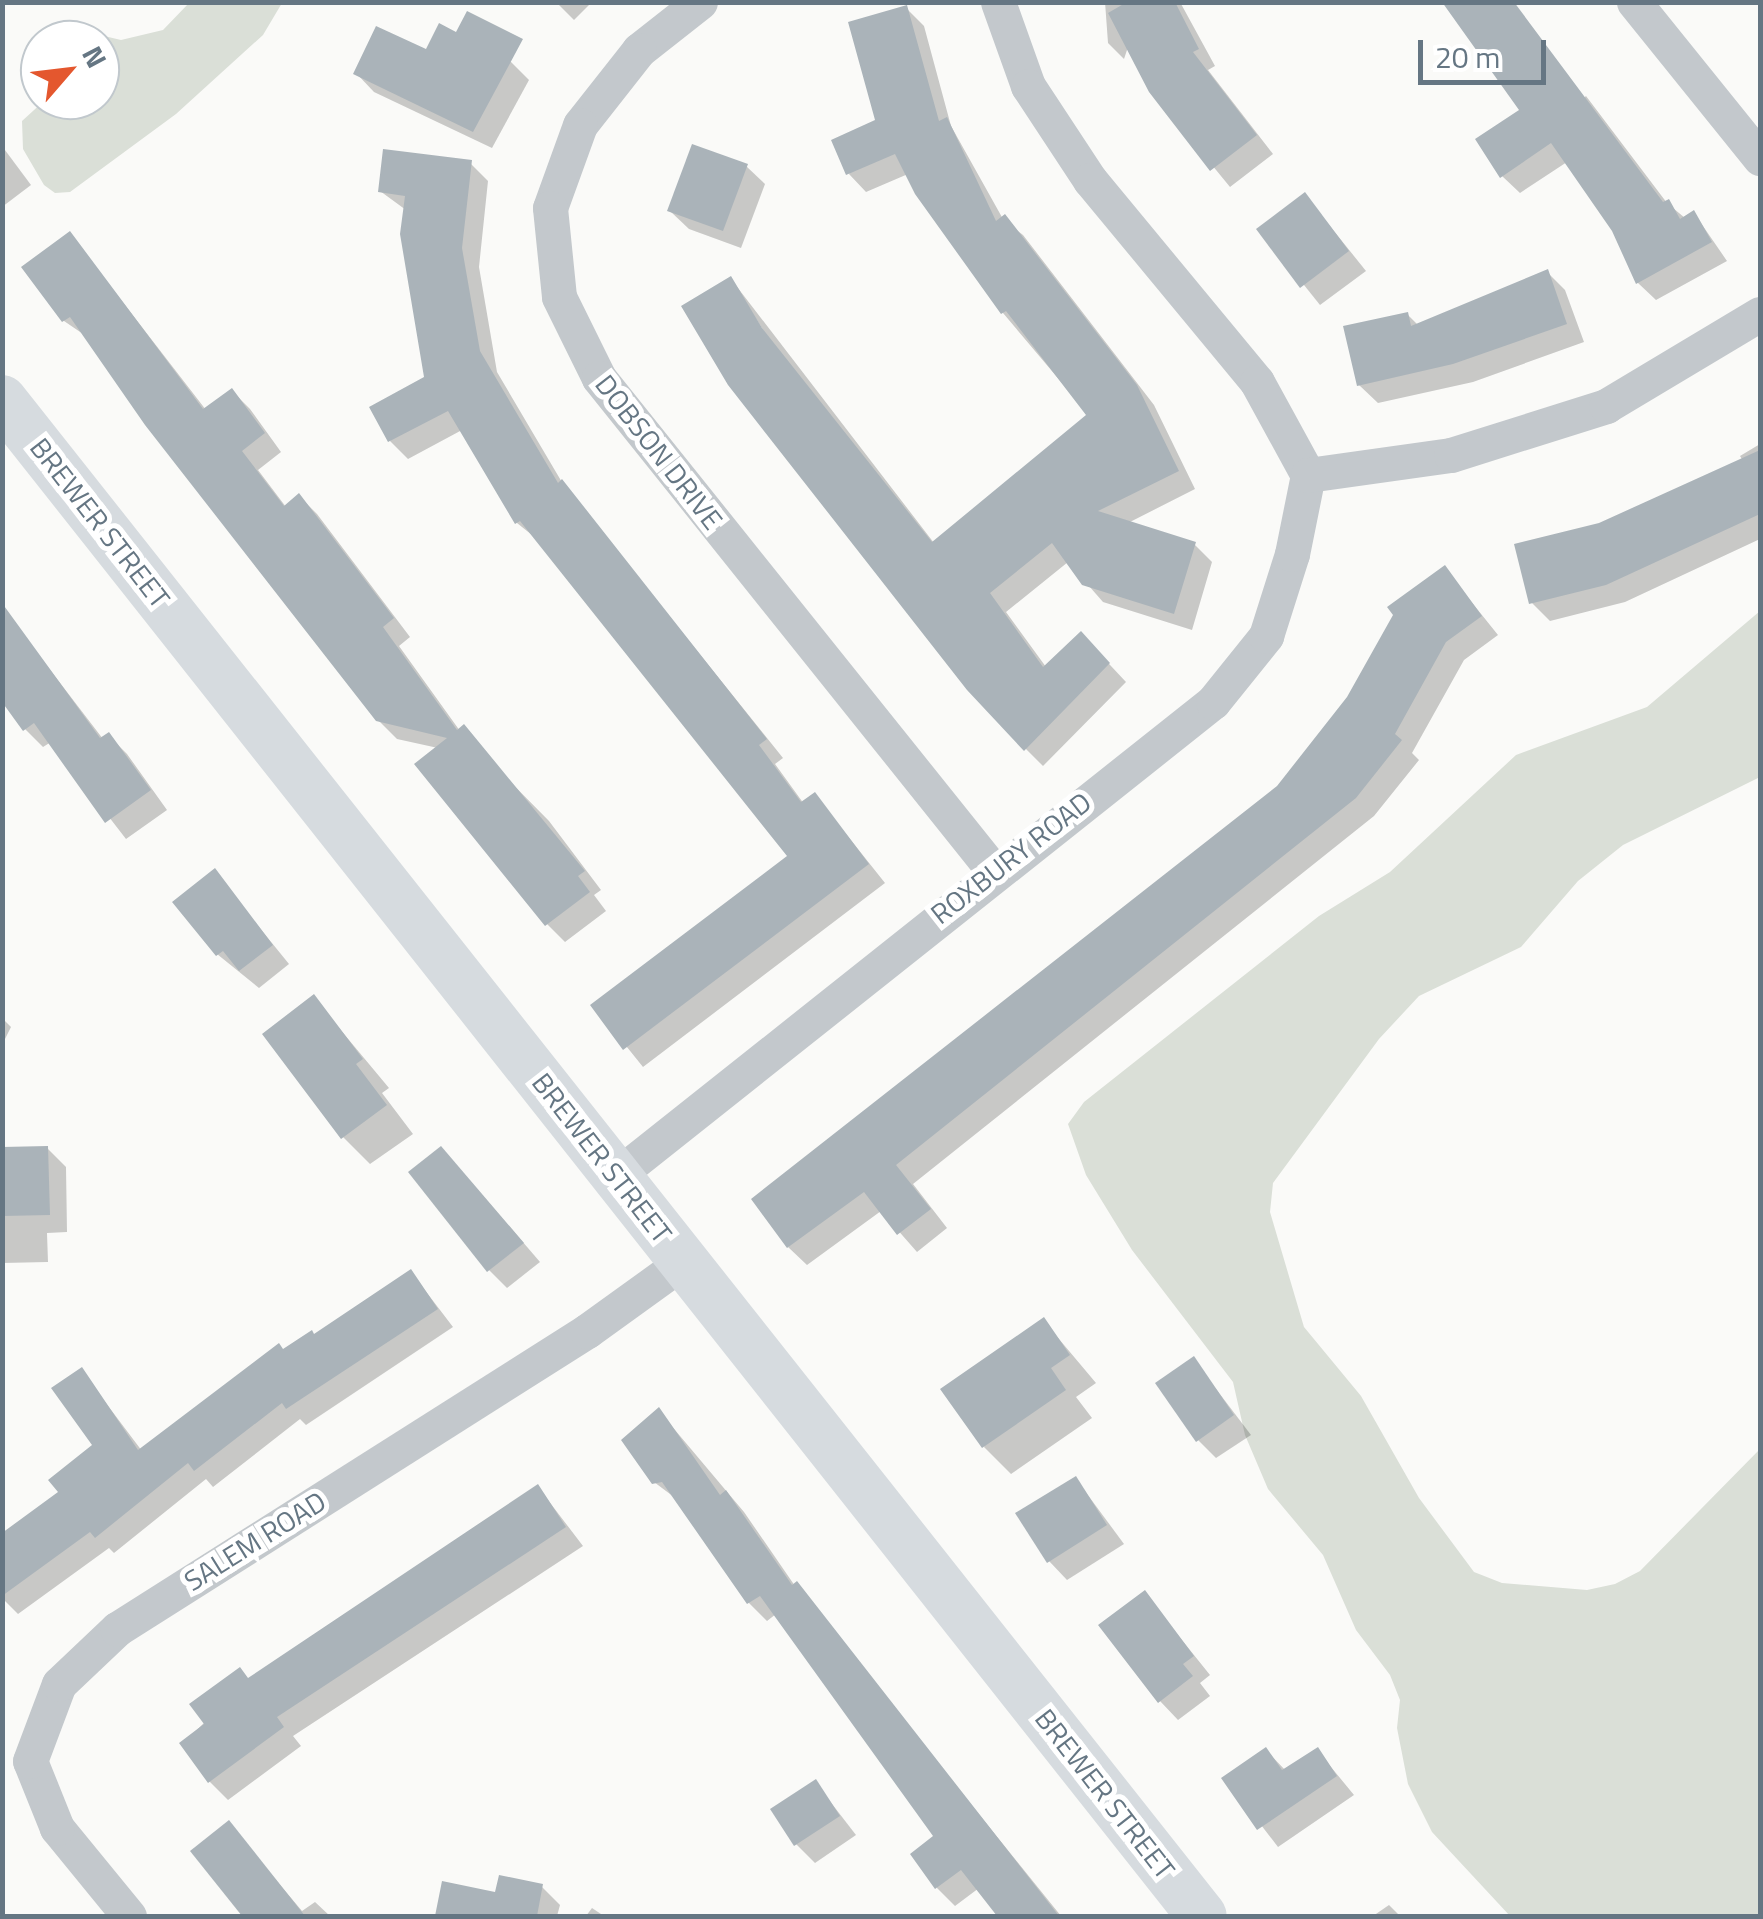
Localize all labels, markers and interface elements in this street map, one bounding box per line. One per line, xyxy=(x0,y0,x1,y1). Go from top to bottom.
north arrow xyxy=(20,20,120,120)
scale bar xyxy=(1423,20,1550,82)
text: 20 m xyxy=(1435,34,1500,80)
text: N xyxy=(72,38,119,75)
street label: DOBSON DRIVE xyxy=(588,368,730,536)
street label: BREWER STREET xyxy=(23,431,177,615)
street label: ROXBURY ROAD xyxy=(924,785,1098,931)
street label: BREWER STREET xyxy=(525,1066,679,1250)
street label: SALEM ROAD xyxy=(178,1484,332,1598)
street label: BREWER STREET xyxy=(1028,1702,1182,1886)

